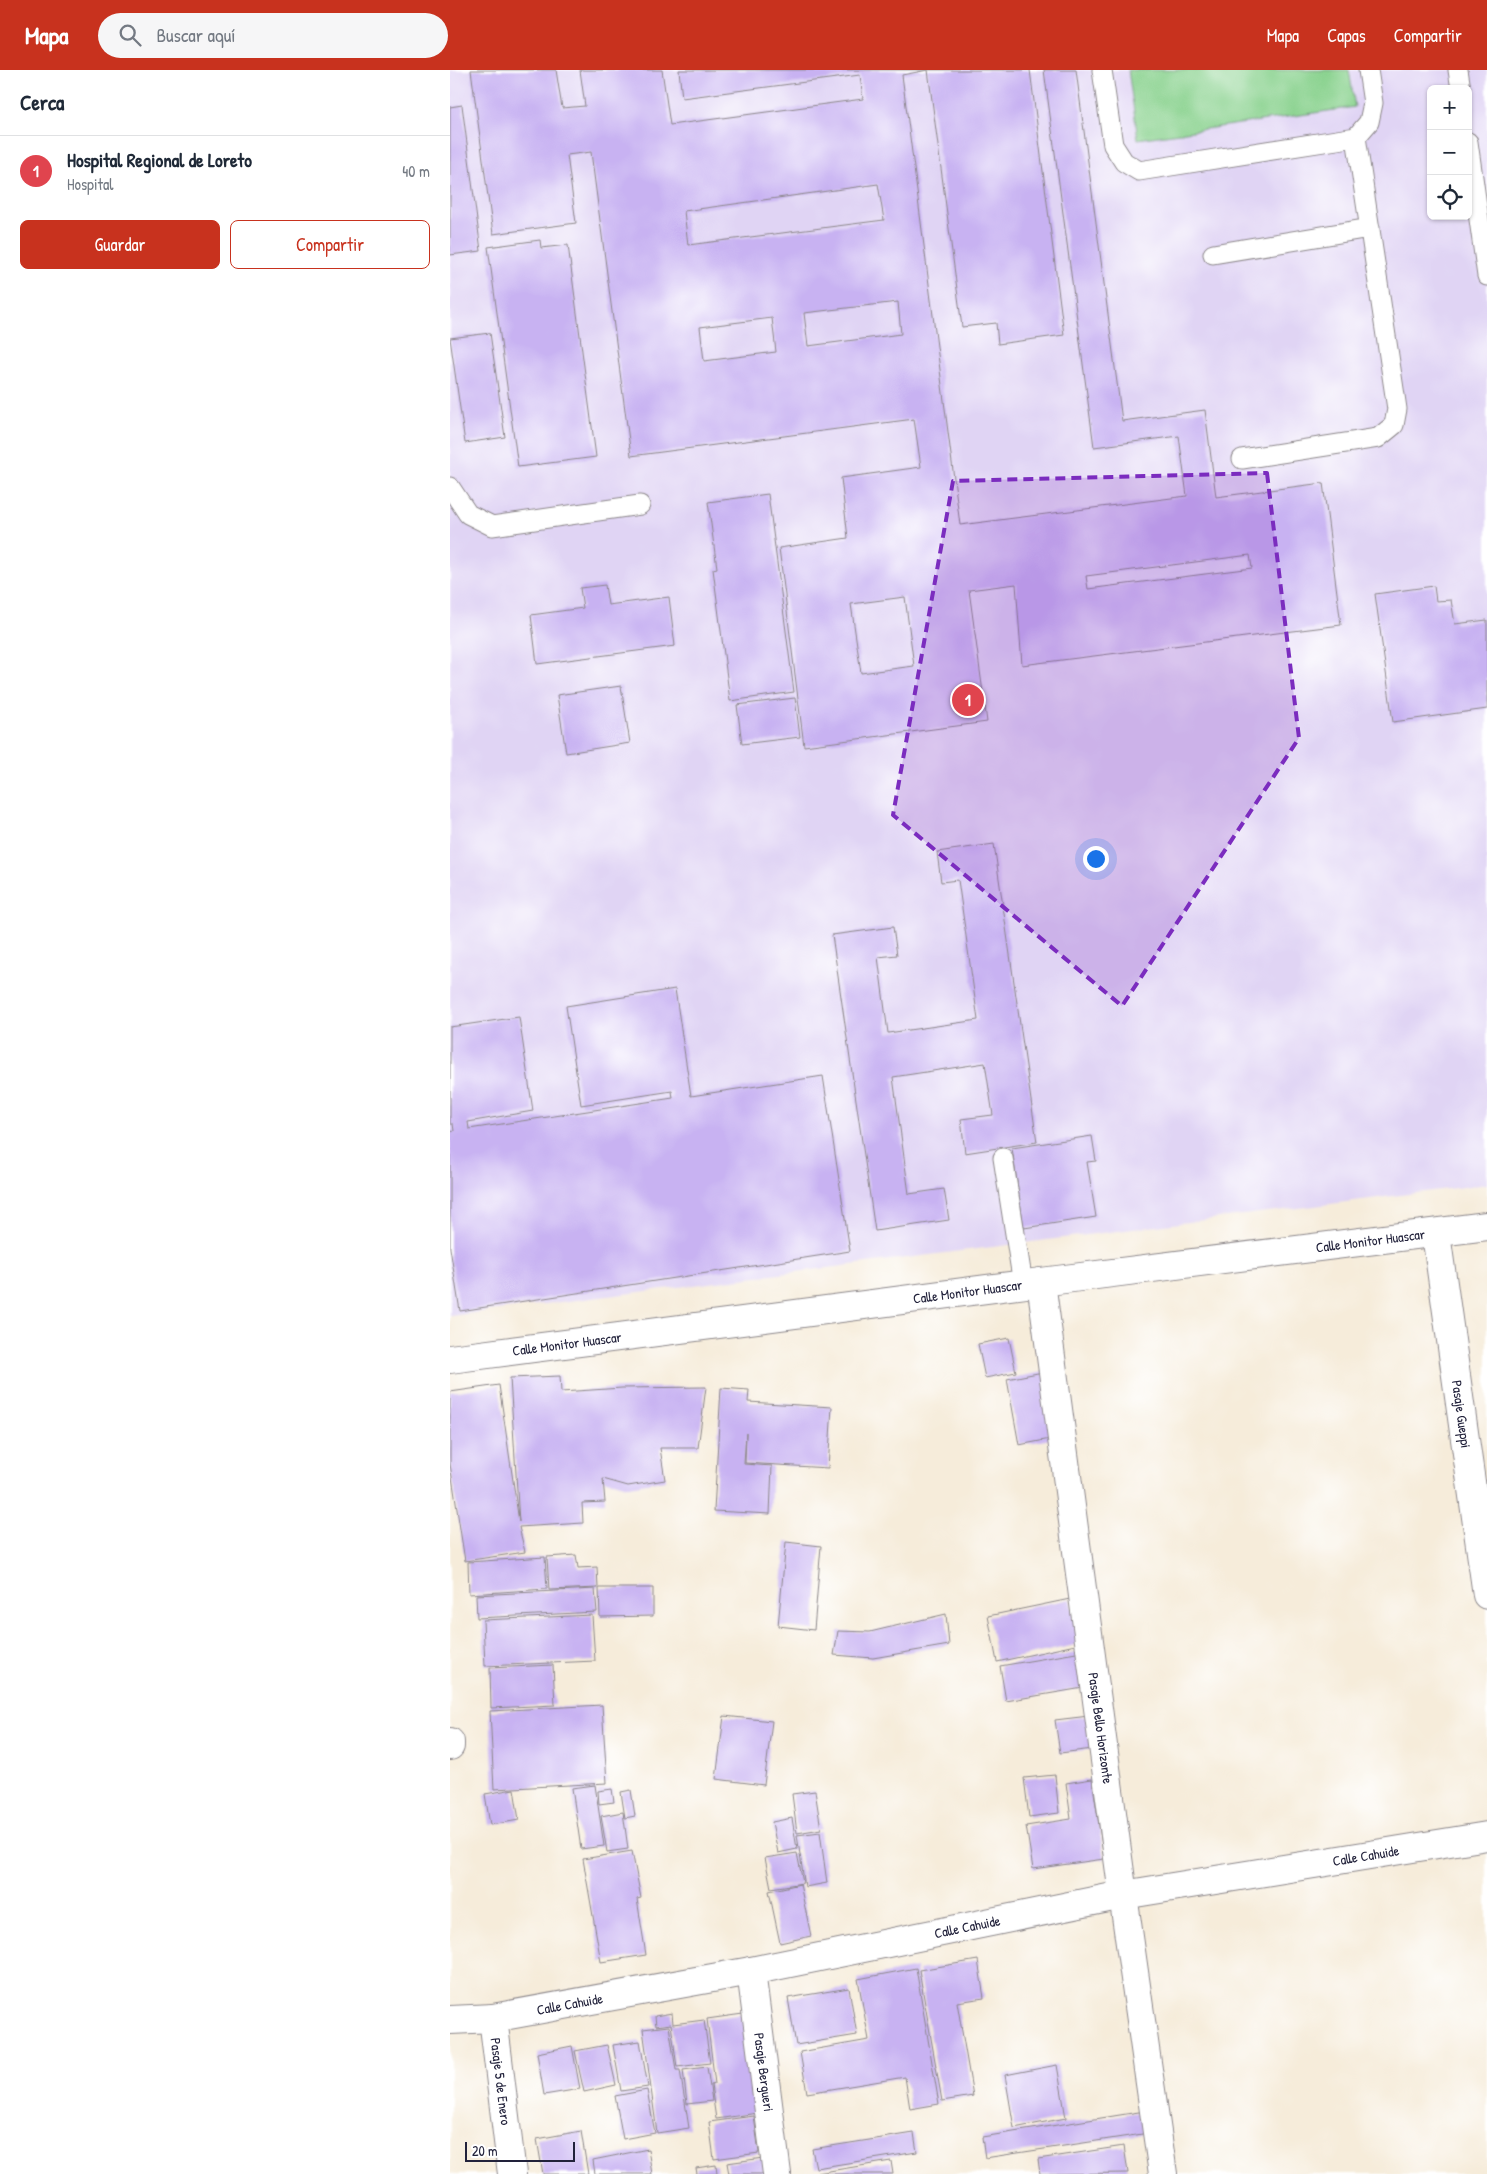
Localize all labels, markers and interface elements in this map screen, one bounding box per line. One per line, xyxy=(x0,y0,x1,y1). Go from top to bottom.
search box xyxy=(98,13,448,58)
text: Mapa xyxy=(25,19,68,51)
icon: search xyxy=(116,21,144,49)
text: Buscar aquí xyxy=(156,22,236,48)
text: Mapa xyxy=(1267,23,1299,48)
text: Capas xyxy=(1327,23,1366,48)
text: Compartir xyxy=(1394,23,1462,48)
map controls xyxy=(1427,85,1472,220)
button: + xyxy=(1427,85,1472,130)
text: Cerca xyxy=(20,88,64,117)
button: − xyxy=(1427,130,1472,175)
text: Hospital Regional de Loreto xyxy=(67,147,252,173)
text: 1 xyxy=(33,160,39,182)
text: 40 m xyxy=(402,160,430,182)
text: Hospital xyxy=(67,173,114,195)
button: locate xyxy=(1427,175,1472,220)
button: Guardar xyxy=(20,220,220,269)
button: Compartir xyxy=(230,220,430,269)
pin: 1 xyxy=(952,681,984,719)
your location xyxy=(1083,846,1109,872)
street label: Calle Monitor Huascar xyxy=(1315,1224,1427,1256)
street label: Calle Monitor Huascar xyxy=(912,1274,1024,1308)
street label: Calle Monitor Huascar xyxy=(511,1327,623,1360)
street label: Pasaje Gueppi xyxy=(1448,1379,1476,1449)
street label: Pasaje Bello Horizonte xyxy=(1084,1671,1118,1785)
street label: Calle Cahuide xyxy=(1331,1840,1401,1870)
street label: Calle Cahuide xyxy=(932,1910,1002,1942)
street label: Calle Cahuide xyxy=(535,1988,605,2019)
street label: Pasaje Bergueri xyxy=(750,2032,779,2113)
street label: Pasaje 5 de Enero xyxy=(486,2037,516,2127)
scale bar xyxy=(465,2139,575,2162)
text: 20 m xyxy=(472,2141,498,2160)

